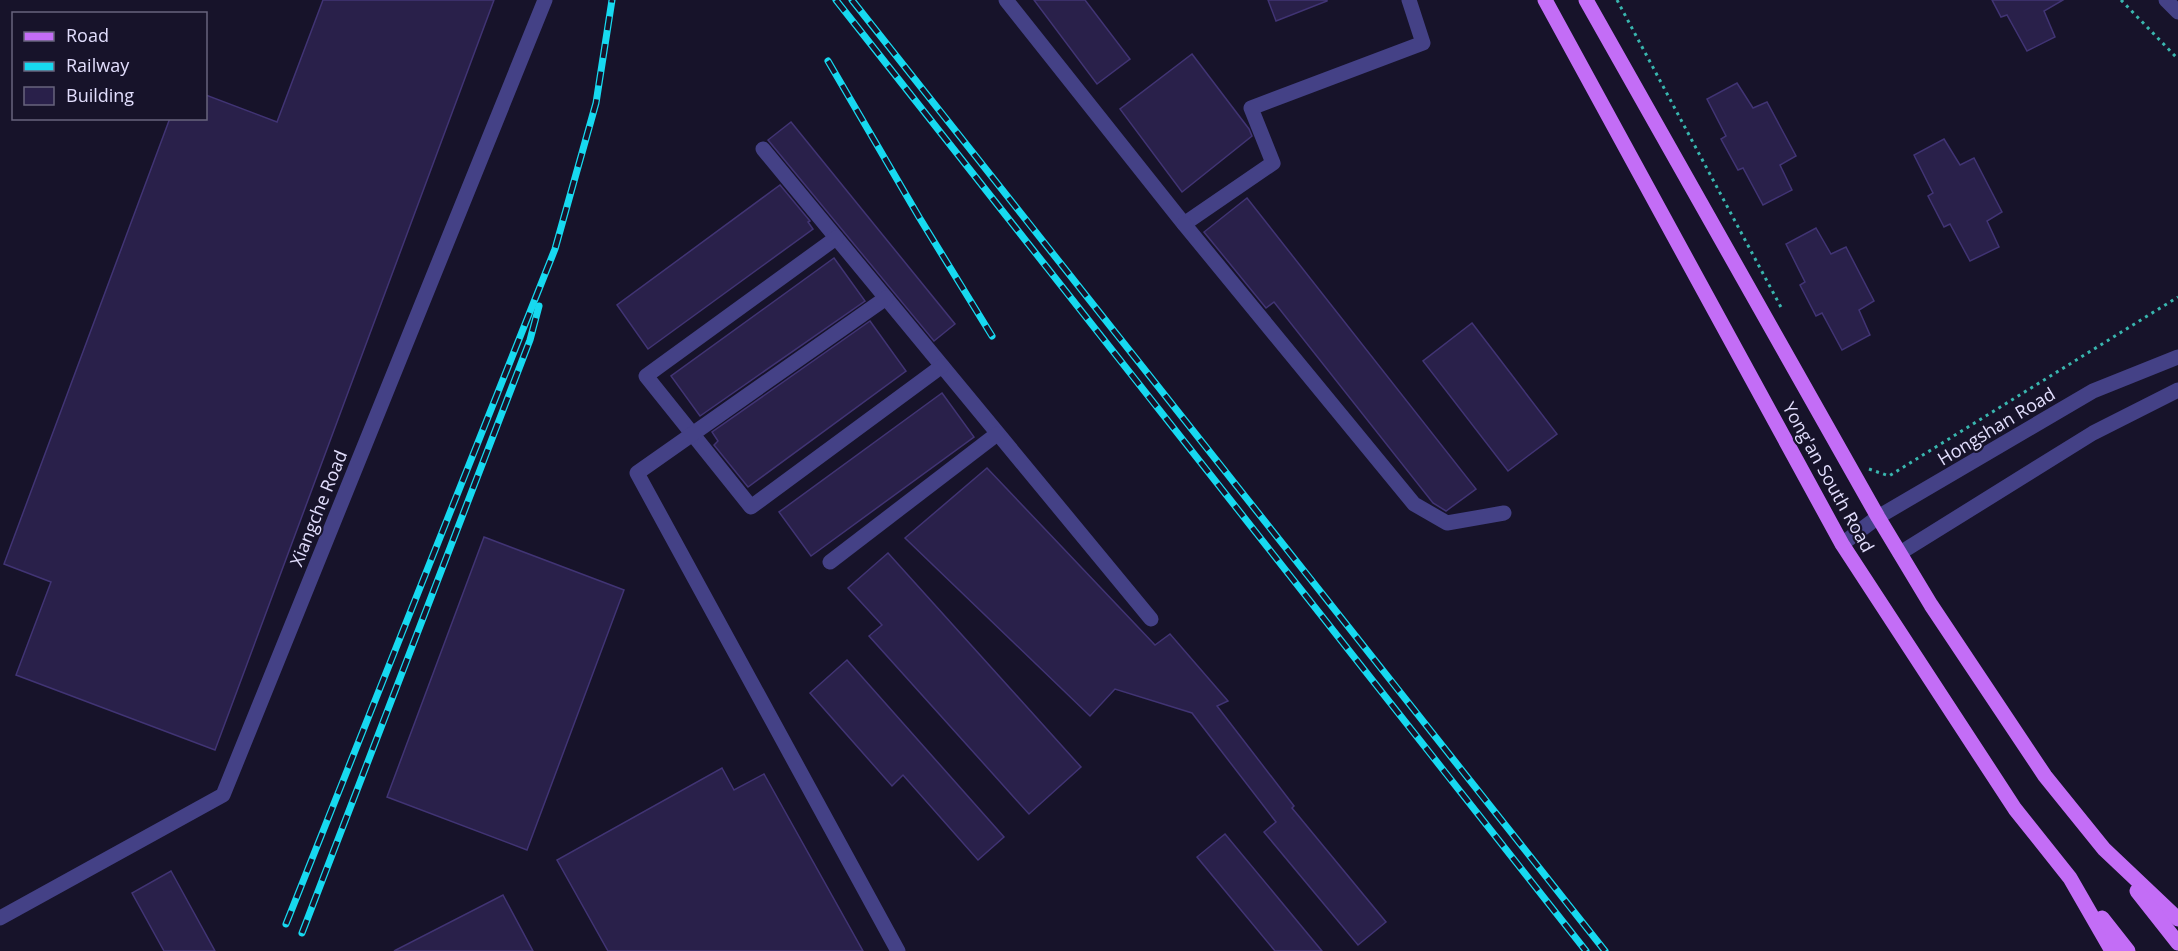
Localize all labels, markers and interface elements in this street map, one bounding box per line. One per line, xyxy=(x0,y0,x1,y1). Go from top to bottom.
legend xyxy=(12,12,207,120)
text: Road xyxy=(66,23,109,47)
text: Railway xyxy=(66,53,130,77)
text: Building xyxy=(66,83,134,107)
street label: Hongshan Road xyxy=(1933,381,2059,471)
street label: Yong'an South Road xyxy=(1778,398,1880,556)
street label: Xiangche Road xyxy=(284,446,352,570)

